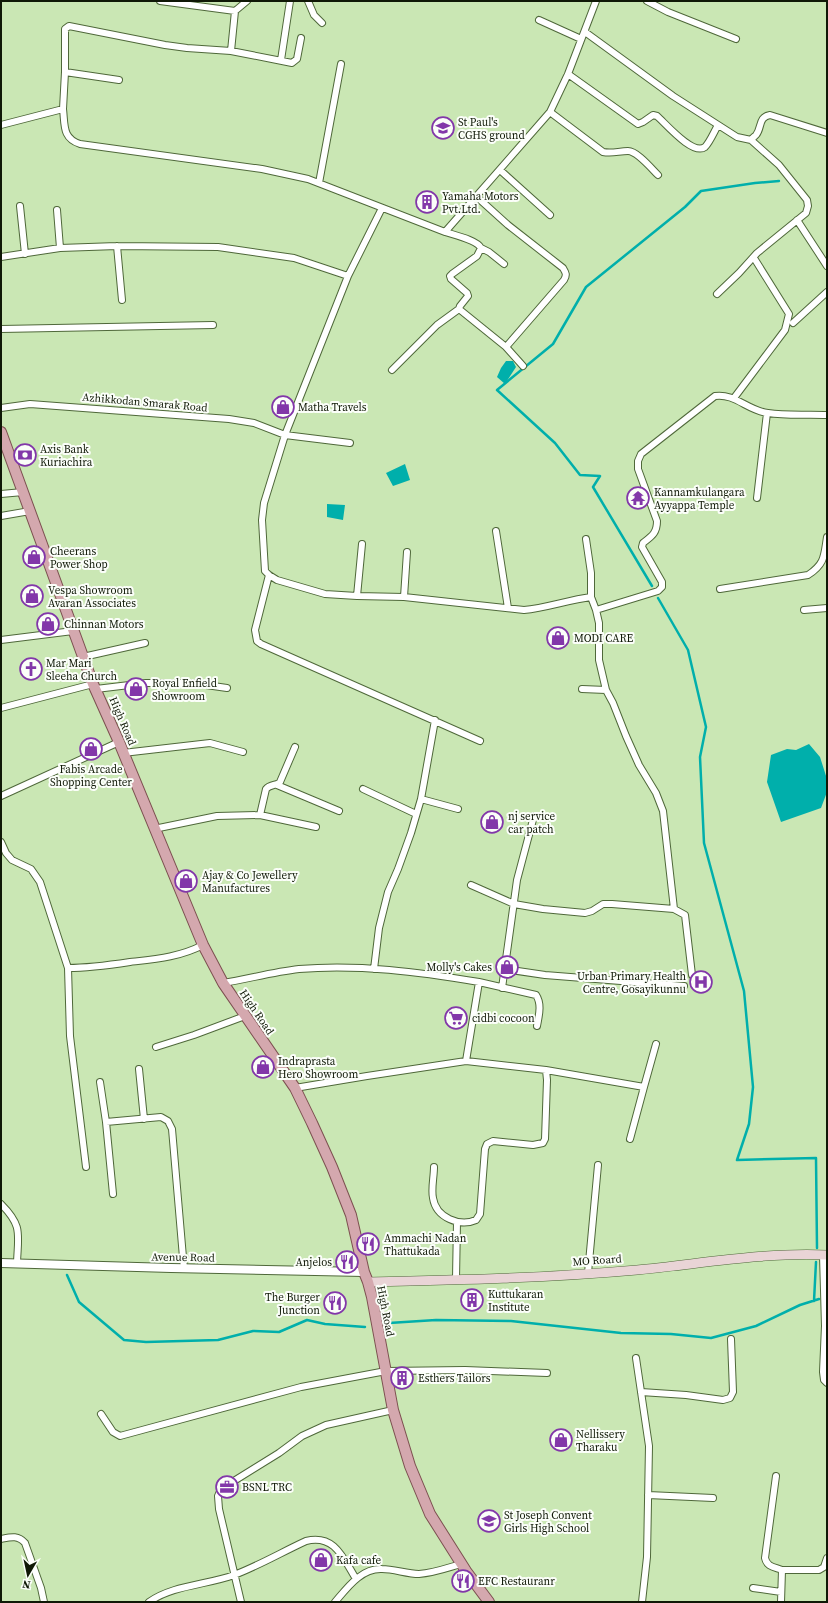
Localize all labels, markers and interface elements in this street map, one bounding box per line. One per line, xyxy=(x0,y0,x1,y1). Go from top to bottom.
school or university icon: St Paul's CGHS ground xyxy=(430,115,456,141)
place label: St Paul's CGHS ground xyxy=(458,115,525,143)
building icon: Yamaha Motors Pvt.Ltd. xyxy=(414,189,440,215)
place label: Yamaha Motors Pvt.Ltd. xyxy=(442,189,519,217)
street label: Azhikkodan Smarak Road xyxy=(82,390,209,416)
shop icon: Matha Travels xyxy=(270,394,296,420)
place label: Matha Travels xyxy=(298,400,367,415)
bank icon: Axis Bank Kuriachira xyxy=(12,442,38,468)
place label: Axis Bank Kuriachira xyxy=(40,442,93,470)
temple icon: Kannamkulangara Ayyappa Temple xyxy=(625,485,651,511)
place label: Kannamkulangara Ayyappa Temple xyxy=(654,485,745,513)
shop icon: Cheerans Power Shop xyxy=(21,544,47,570)
place label: Cheerans Power Shop xyxy=(50,544,108,572)
shop icon: Vespa Showroom Avaran Associates xyxy=(19,583,45,609)
place label: Vespa Showroom Avaran Associates xyxy=(48,583,136,611)
shop icon: Chinnan Motors xyxy=(35,611,61,637)
place label: Chinnan Motors xyxy=(64,617,144,632)
shop icon: MODI CARE xyxy=(545,625,571,651)
place label: MODI CARE xyxy=(574,631,634,646)
church icon: Mar Mari Sleeha Church xyxy=(18,656,44,682)
place label: Mar Mari Sleeha Church xyxy=(46,656,117,684)
shop icon: Royal Enfield Showroom xyxy=(123,676,149,702)
place label: Royal Enfield Showroom xyxy=(152,676,218,704)
street label: High Road xyxy=(106,694,140,749)
shop icon: Fabis Arcade Shopping Center xyxy=(78,736,104,762)
place label: Fabis Arcade Shopping Center xyxy=(50,762,132,790)
shop icon: nj service car patch xyxy=(479,809,505,835)
place label: nj service car patch xyxy=(508,809,556,837)
shop icon: Ajay & Co Jewellery Manufactures xyxy=(173,868,199,894)
place label: Ajay & Co Jewellery Manufactures xyxy=(202,868,298,896)
shop icon: Molly's Cakes xyxy=(494,954,520,980)
place label: Molly's Cakes xyxy=(427,960,492,975)
place label: Urban Primary Health Centre, Gosayikunnu xyxy=(577,969,687,997)
hospital icon: Urban Primary Health Centre, Gosayikunnu xyxy=(688,969,714,995)
street label: High Road xyxy=(236,987,278,1039)
supermarket icon: cidbi cocoon xyxy=(443,1005,469,1031)
place label: cidbi cocoon xyxy=(472,1011,535,1026)
shop icon: Indraprasta Hero Showroom xyxy=(250,1054,276,1080)
place label: Indraprasta Hero Showroom xyxy=(278,1054,358,1082)
restaurant icon: Ammachi Nadan Thattukada xyxy=(355,1231,381,1257)
place label: Ammachi Nadan Thattukada xyxy=(384,1231,467,1259)
street label: Avenue Road xyxy=(151,1249,216,1266)
restaurant icon: Anjelos xyxy=(334,1249,360,1275)
street label: MO Roard xyxy=(572,1251,623,1270)
place label: Anjelos xyxy=(295,1255,332,1270)
street label: High Road xyxy=(373,1284,398,1339)
building icon: Kuttukaran Institute xyxy=(459,1287,485,1313)
place label: Kuttukaran Institute xyxy=(488,1287,544,1315)
place label: The Burger Junction xyxy=(265,1290,320,1318)
restaurant icon: The Burger Junction xyxy=(322,1290,348,1316)
building icon: Esthers Tailors xyxy=(389,1365,415,1391)
place label: Esthers Tailors xyxy=(418,1371,491,1386)
shop icon: Nellissery Tharaku xyxy=(548,1427,574,1453)
place label: Nellissery Tharaku xyxy=(576,1427,625,1455)
office icon: BSNL TRC xyxy=(214,1474,240,1500)
place label: BSNL TRC xyxy=(242,1480,292,1495)
school or university icon: St Joseph Convent Girls High School xyxy=(476,1508,502,1534)
place label: St Joseph Convent Girls High School xyxy=(504,1508,592,1536)
shop icon: Kafa cafe xyxy=(308,1547,334,1573)
place label: Kafa cafe xyxy=(336,1553,382,1568)
north arrow xyxy=(8,1555,48,1595)
restaurant icon: EFC Restauranr xyxy=(450,1568,476,1594)
place label: EFC Restauranr xyxy=(478,1574,555,1589)
text: N xyxy=(21,1576,32,1592)

